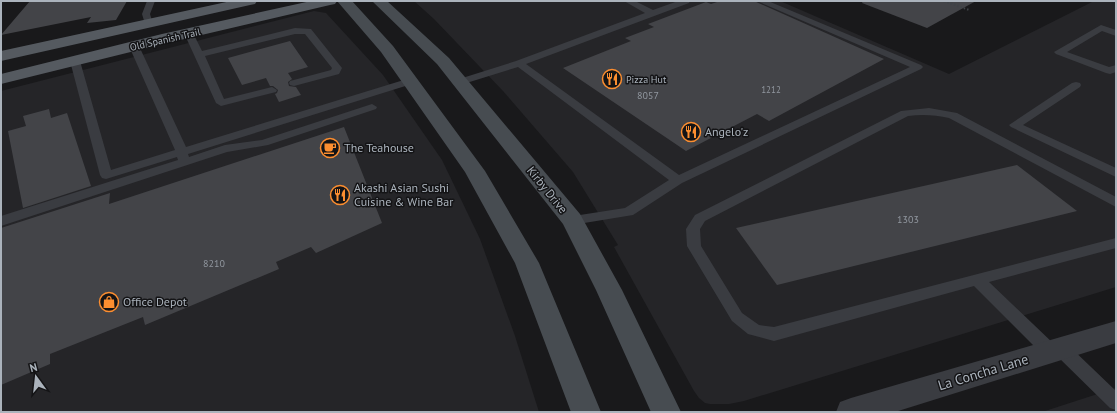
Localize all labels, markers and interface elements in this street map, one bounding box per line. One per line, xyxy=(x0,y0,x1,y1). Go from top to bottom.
street label: Old Spanish Trail xyxy=(129,25,202,54)
restaurant icon: Pizza Hut xyxy=(601,68,623,90)
place label: Pizza Hut xyxy=(626,73,667,86)
house number: 1212 xyxy=(761,84,781,95)
house number: 8057 xyxy=(637,89,659,102)
restaurant icon: Angelo'z xyxy=(680,121,702,143)
place label: Angelo'z xyxy=(705,124,748,139)
cafe icon: The Teahouse xyxy=(319,137,341,159)
place label: The Teahouse xyxy=(344,140,414,155)
street label: Kirby Drive xyxy=(524,163,571,216)
place label: Akashi Asian Sushi Cuisine & Wine Bar xyxy=(354,180,453,209)
restaurant icon: Akashi Asian Sushi Cuisine & Wine Bar xyxy=(329,184,351,206)
house number: 1303 xyxy=(897,213,919,226)
house number: 8210 xyxy=(203,257,225,270)
shop icon: Office Depot xyxy=(98,291,120,313)
place label: Office Depot xyxy=(123,294,187,309)
street label: La Concha Lane xyxy=(936,350,1030,394)
north arrow xyxy=(16,357,56,397)
text: N xyxy=(28,360,39,375)

